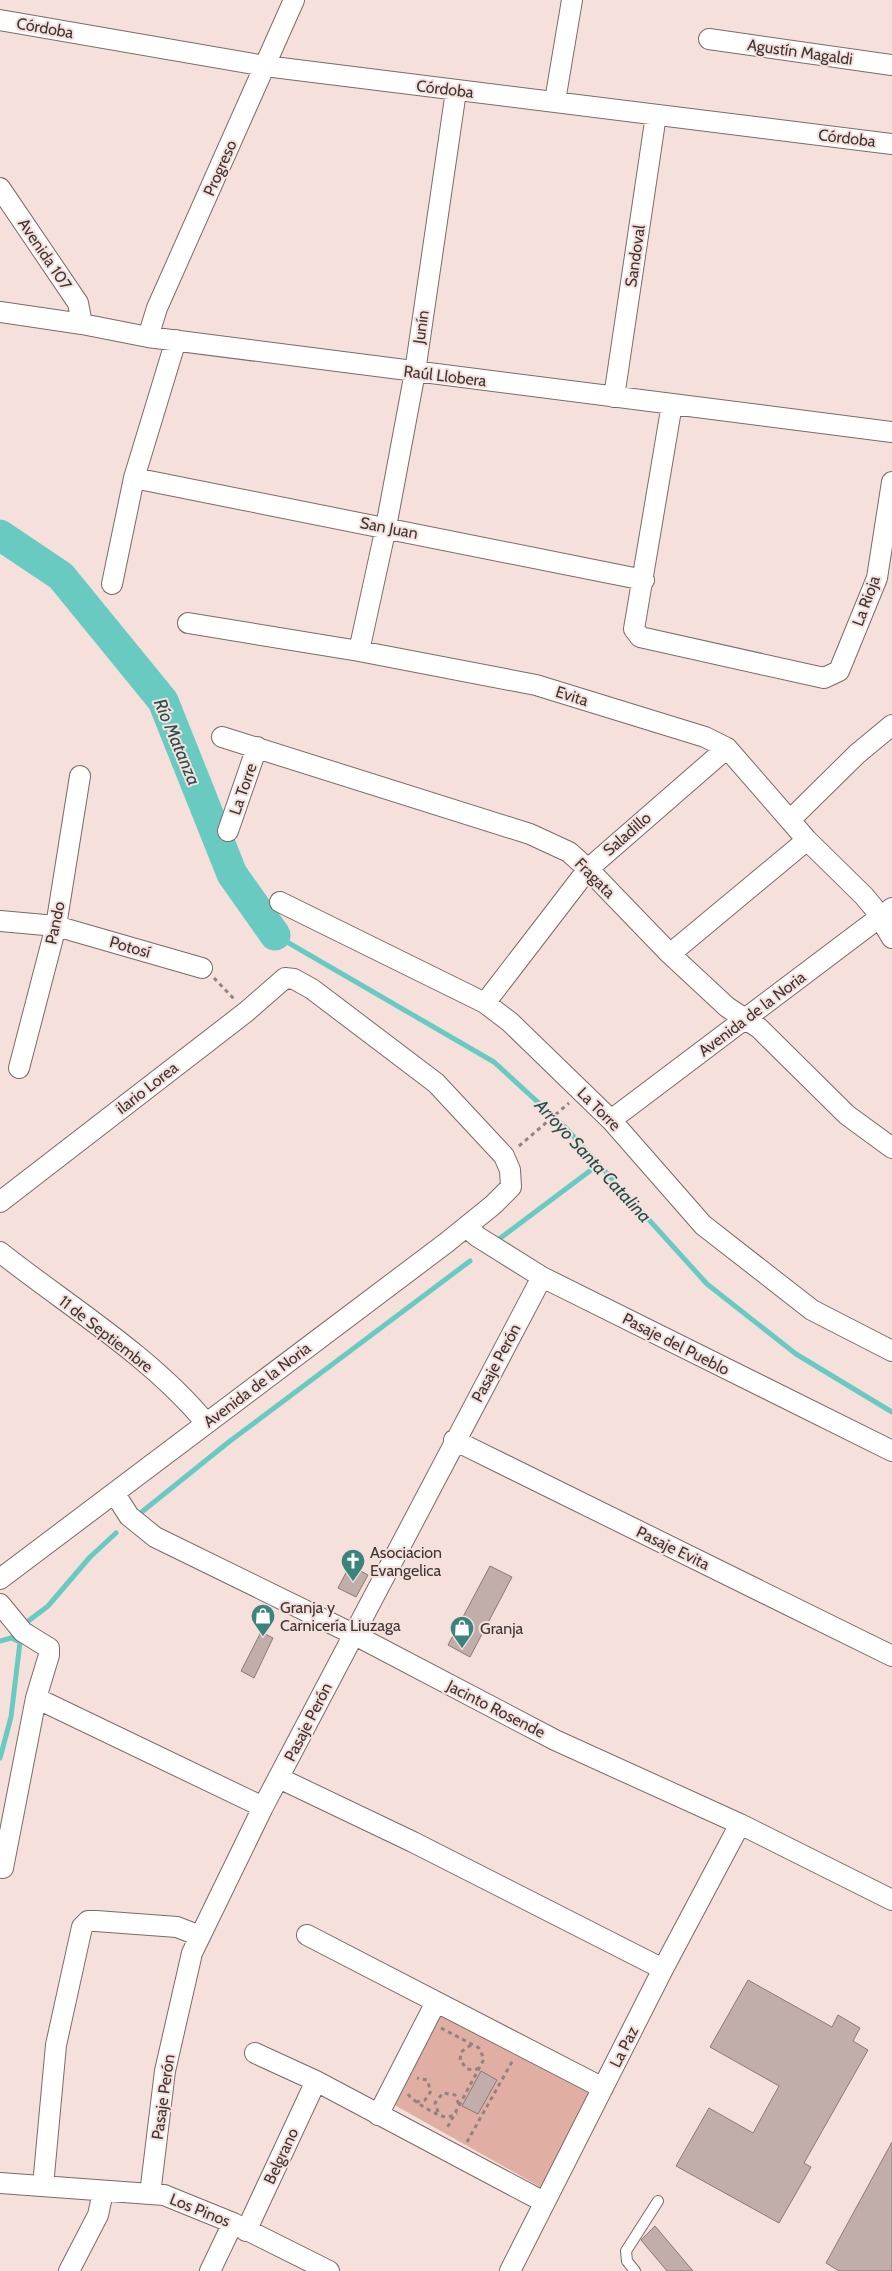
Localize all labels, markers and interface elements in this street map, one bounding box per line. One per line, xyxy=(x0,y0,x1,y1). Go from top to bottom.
street label: Córdoba xyxy=(15,14,75,42)
street label: Agustín Magaldi xyxy=(746,35,854,69)
street label: Córdoba xyxy=(415,76,475,102)
street label: Córdoba xyxy=(817,125,877,151)
street label: Progreso xyxy=(199,137,241,199)
street label: Avenida 107 xyxy=(14,215,76,293)
street label: Sandoval xyxy=(621,223,649,288)
street label: Junín xyxy=(409,309,433,346)
street label: Raúl Llobera xyxy=(403,361,488,391)
street label: San Juan xyxy=(358,513,420,543)
street label: La Rioja xyxy=(848,573,884,629)
street label: Evita xyxy=(553,682,591,710)
water label: Río Matanza xyxy=(149,695,205,789)
street label: La Torre xyxy=(225,761,261,817)
street label: Saladillo xyxy=(599,808,655,860)
street label: Fragata xyxy=(571,854,619,902)
street label: Pando xyxy=(41,900,69,946)
street label: Potosí xyxy=(107,932,153,962)
street label: Avenida de la Noria xyxy=(695,967,810,1061)
street label: ilario Lorea xyxy=(112,1058,182,1118)
street label: La Torre xyxy=(573,1083,625,1135)
water label: Arroyo Santa Catalina xyxy=(529,1094,656,1227)
street label: 11 de Septiembre xyxy=(55,1291,157,1377)
street label: Pasaje del Pueblo xyxy=(619,1309,733,1379)
street label: Pasaje Perón xyxy=(467,1321,525,1405)
street label: Avenida de la Noria xyxy=(200,1338,315,1432)
street label: Pasaje Evita xyxy=(633,1522,713,1574)
place label: Asociacion Evangelica xyxy=(370,1543,442,1580)
church icon: Asociacion Evangelica xyxy=(340,1548,366,1582)
place label: Granja y Carnicería Liuzaga xyxy=(280,1598,401,1635)
shop icon: Granja y Carnicería Liuzaga xyxy=(250,1603,276,1637)
shop icon: Granja xyxy=(449,1615,475,1649)
place label: Granja xyxy=(480,1619,524,1638)
street label: Jacinto Rosende xyxy=(443,1676,548,1742)
street label: Pasaje Perón xyxy=(280,1679,336,1765)
street label: La Paz xyxy=(606,2023,643,2071)
street label: Pasaje Perón xyxy=(148,2053,178,2141)
street label: Belgrano xyxy=(260,2125,302,2187)
street label: Los Pinos xyxy=(167,2189,233,2231)

